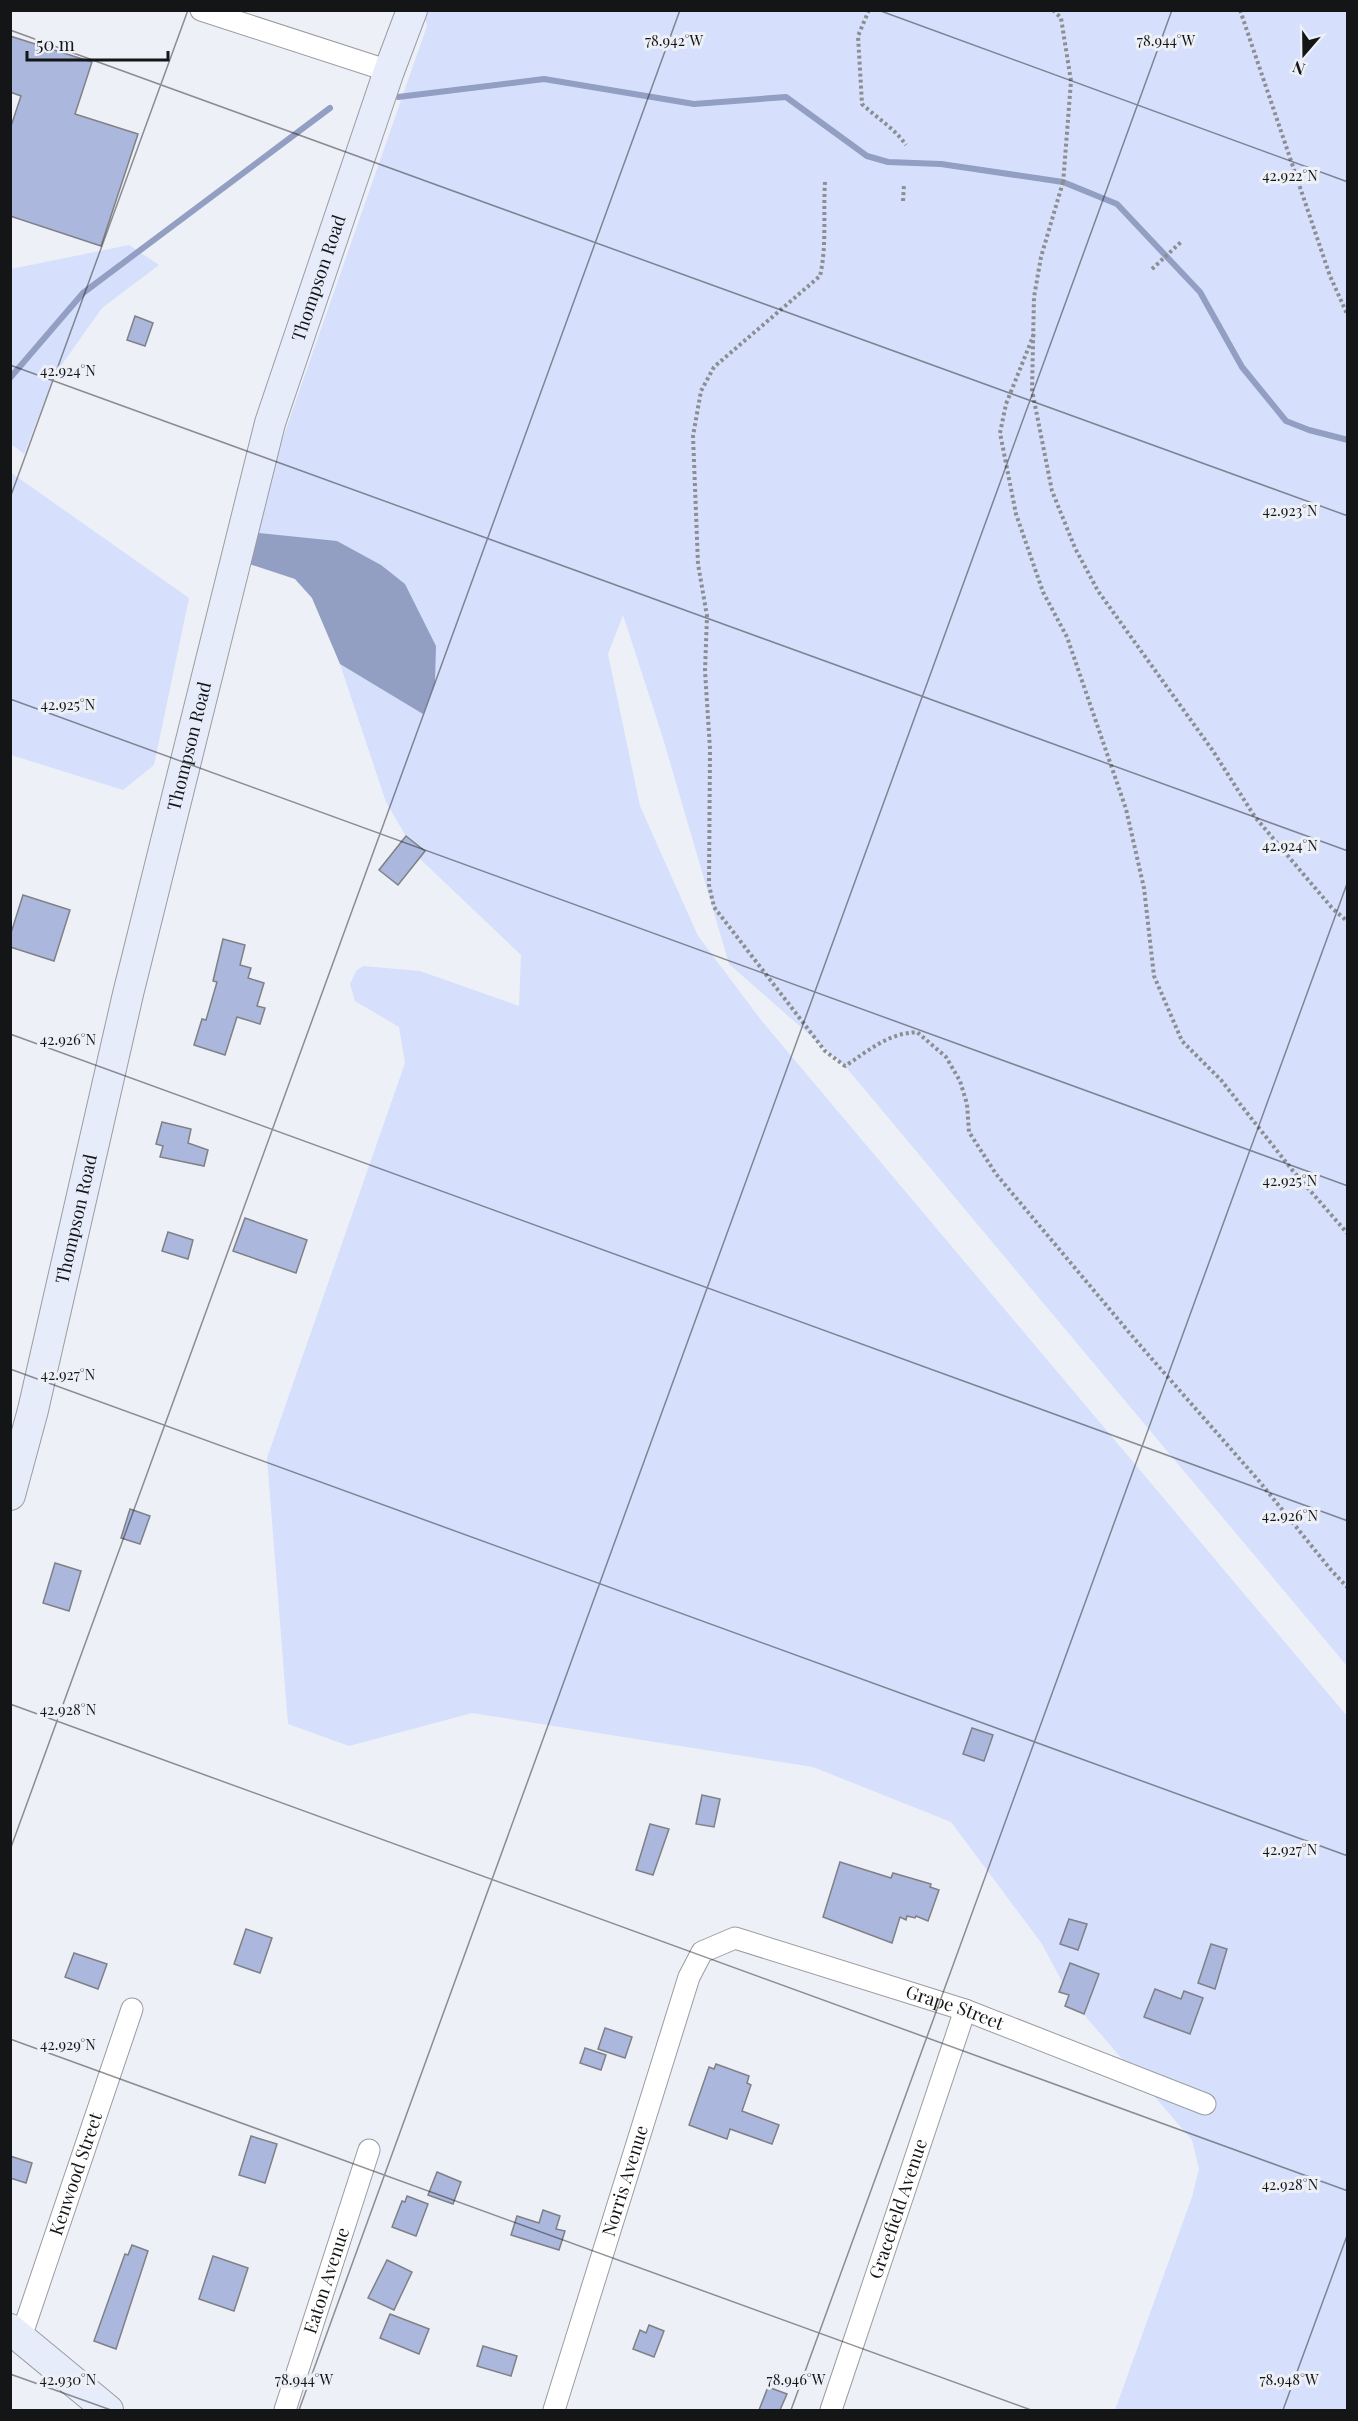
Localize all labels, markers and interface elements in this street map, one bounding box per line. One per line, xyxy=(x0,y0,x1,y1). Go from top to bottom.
scale bar xyxy=(27,24,168,62)
north arrow xyxy=(1274,24,1334,84)
text: 78.942°W xyxy=(645,30,704,50)
text: 78.944°W xyxy=(1137,30,1196,50)
text: 50 m xyxy=(36,32,75,56)
text: N xyxy=(1289,57,1308,80)
text: 42.922°N xyxy=(1262,165,1318,185)
street label: Thompson Road xyxy=(285,211,351,344)
text: 42.924°N xyxy=(40,360,96,380)
text: 42.923°N xyxy=(1262,500,1318,520)
street label: Thompson Road xyxy=(161,679,216,813)
text: 42.925°N xyxy=(41,694,96,714)
text: 42.924°N xyxy=(1262,835,1318,855)
text: 42.926°N xyxy=(40,1029,97,1049)
street label: Thompson Road xyxy=(49,1151,102,1286)
text: 42.925°N xyxy=(1263,1170,1318,1190)
text: 42.927°N xyxy=(41,1364,96,1384)
text: 42.926°N xyxy=(1262,1505,1319,1525)
text: 42.928°N xyxy=(40,1699,97,1719)
text: 42.927°N xyxy=(1263,1839,1318,1859)
street label: Grape Street xyxy=(903,1979,1008,2035)
text: 42.929°N xyxy=(40,2034,96,2054)
street label: Kenwood Street xyxy=(43,2109,107,2238)
street label: Norris Avenue xyxy=(596,2122,653,2239)
street label: Gracefield Avenue xyxy=(863,2135,932,2282)
text: 42.928°N xyxy=(1262,2174,1319,2194)
street label: Eaton Avenue xyxy=(297,2224,354,2336)
text: 42.930°N xyxy=(40,2369,97,2389)
text: 78.944°W xyxy=(275,2369,334,2389)
text: 78.946°W xyxy=(767,2369,826,2389)
text: 78.948°W xyxy=(1259,2369,1319,2389)

